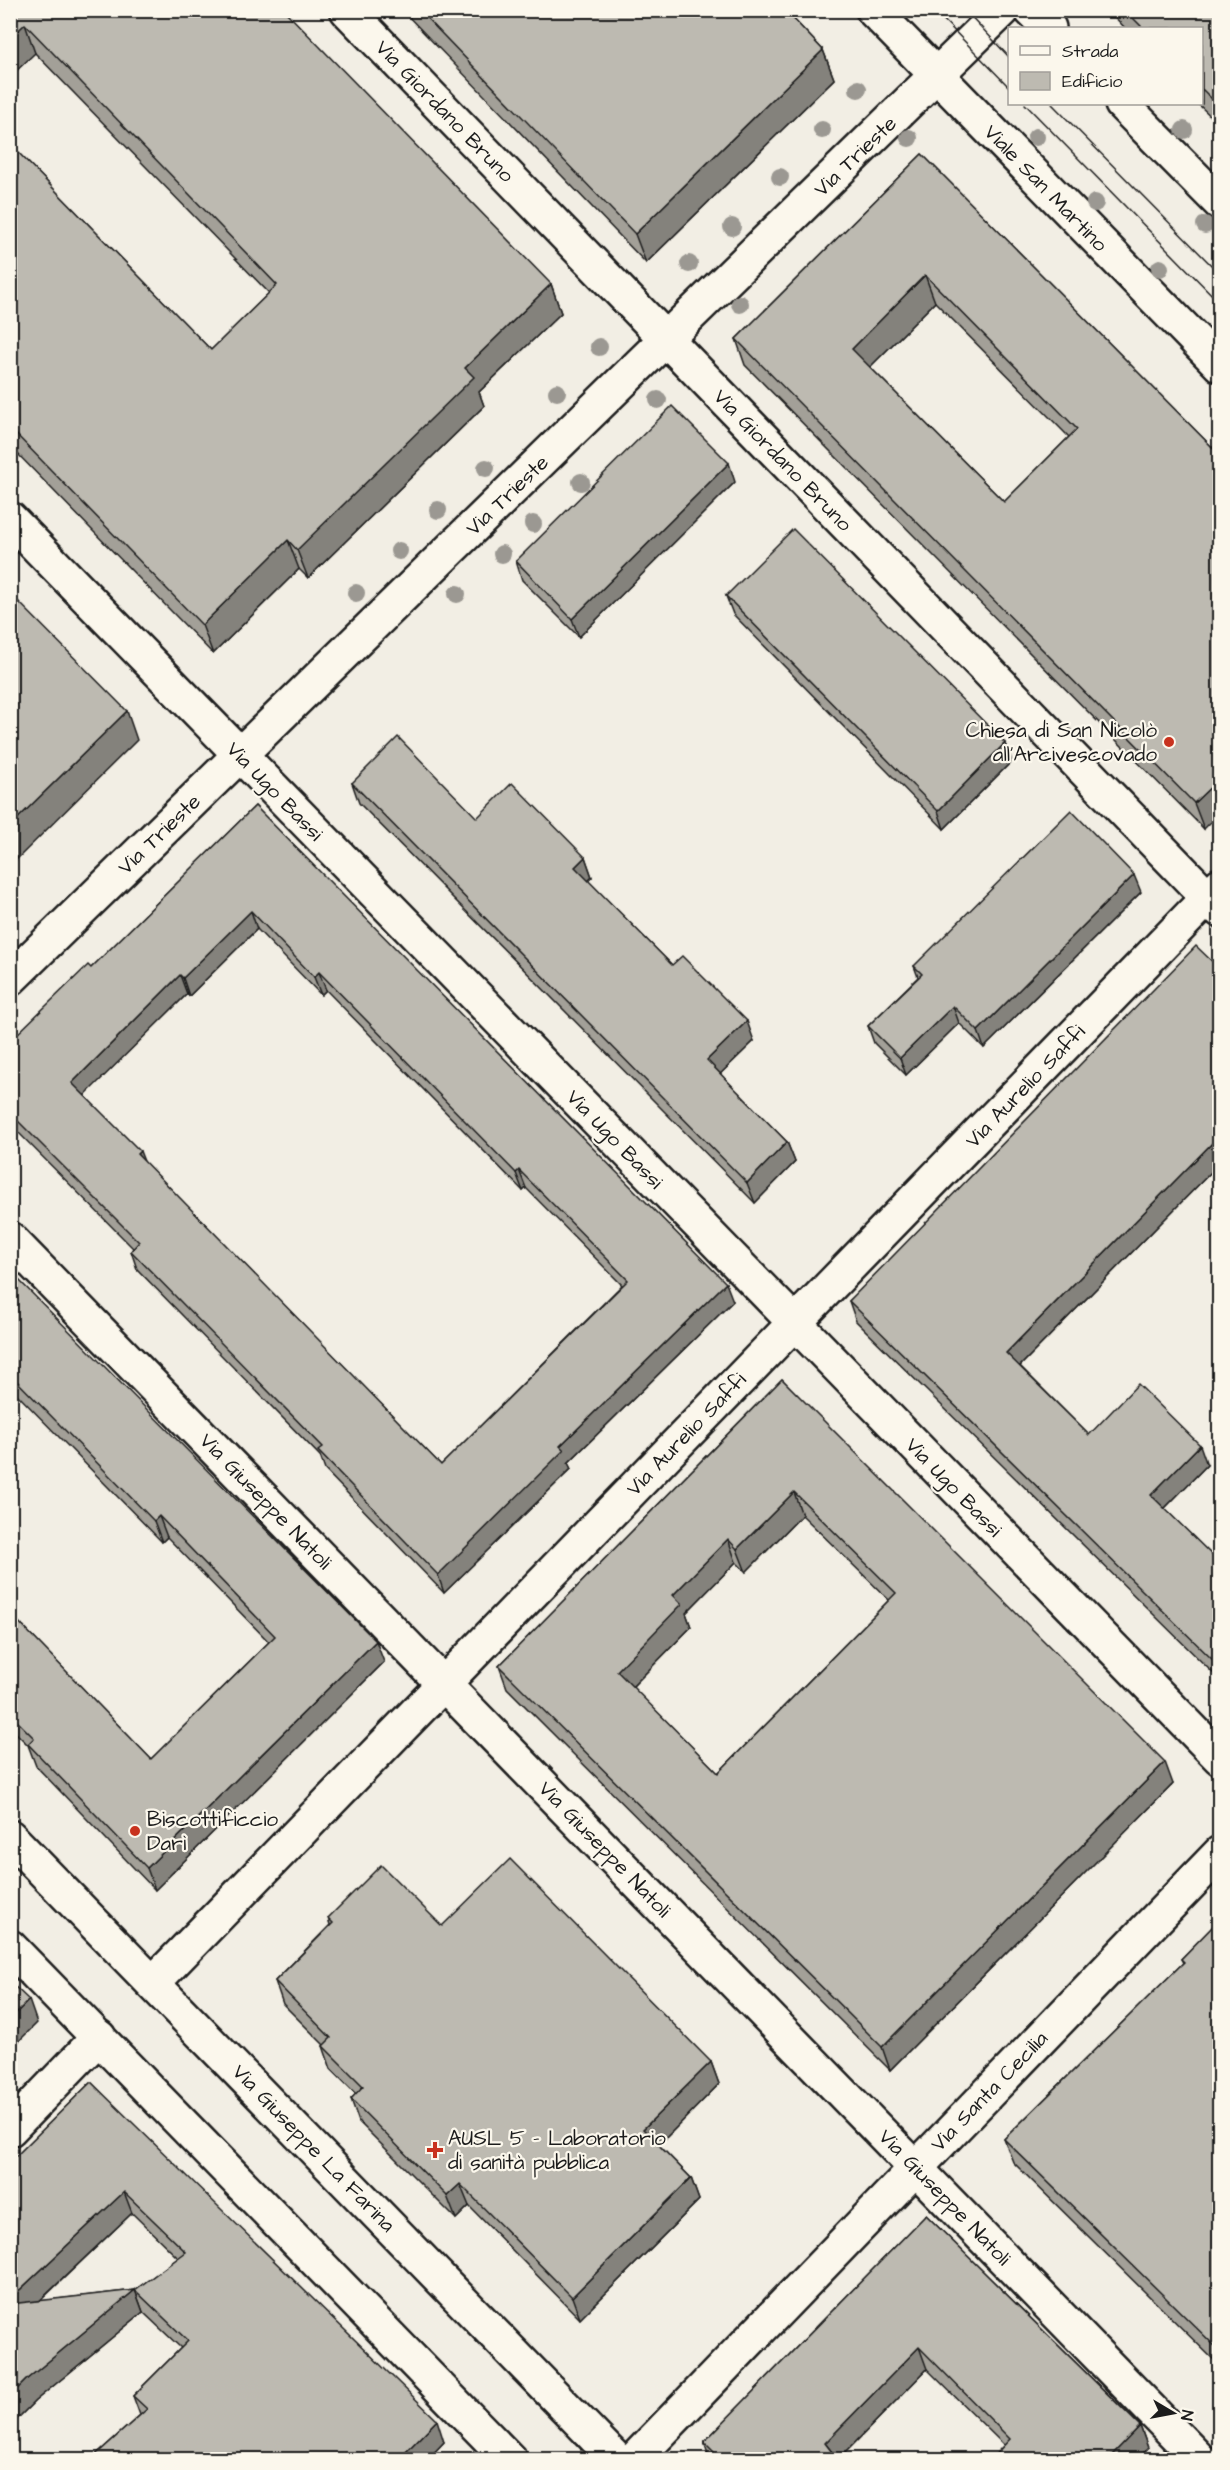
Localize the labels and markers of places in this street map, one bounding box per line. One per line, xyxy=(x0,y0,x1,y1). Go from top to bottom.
place label: Chiesa di San Nicolò all'Arcivescovado xyxy=(966,716,1157,769)
marker: Chiesa di San Nicolò all'Arcivescovado xyxy=(1162,735,1176,749)
place label: Biscottificcio Darì xyxy=(147,1805,278,1858)
marker: Biscottificcio Darì xyxy=(128,1824,142,1838)
place label: AUSL 5 - Laboratorio di sanità pubblica xyxy=(448,2124,666,2178)
marker: AUSL 5 - Laboratorio di sanità pubblica xyxy=(426,2141,444,2159)

